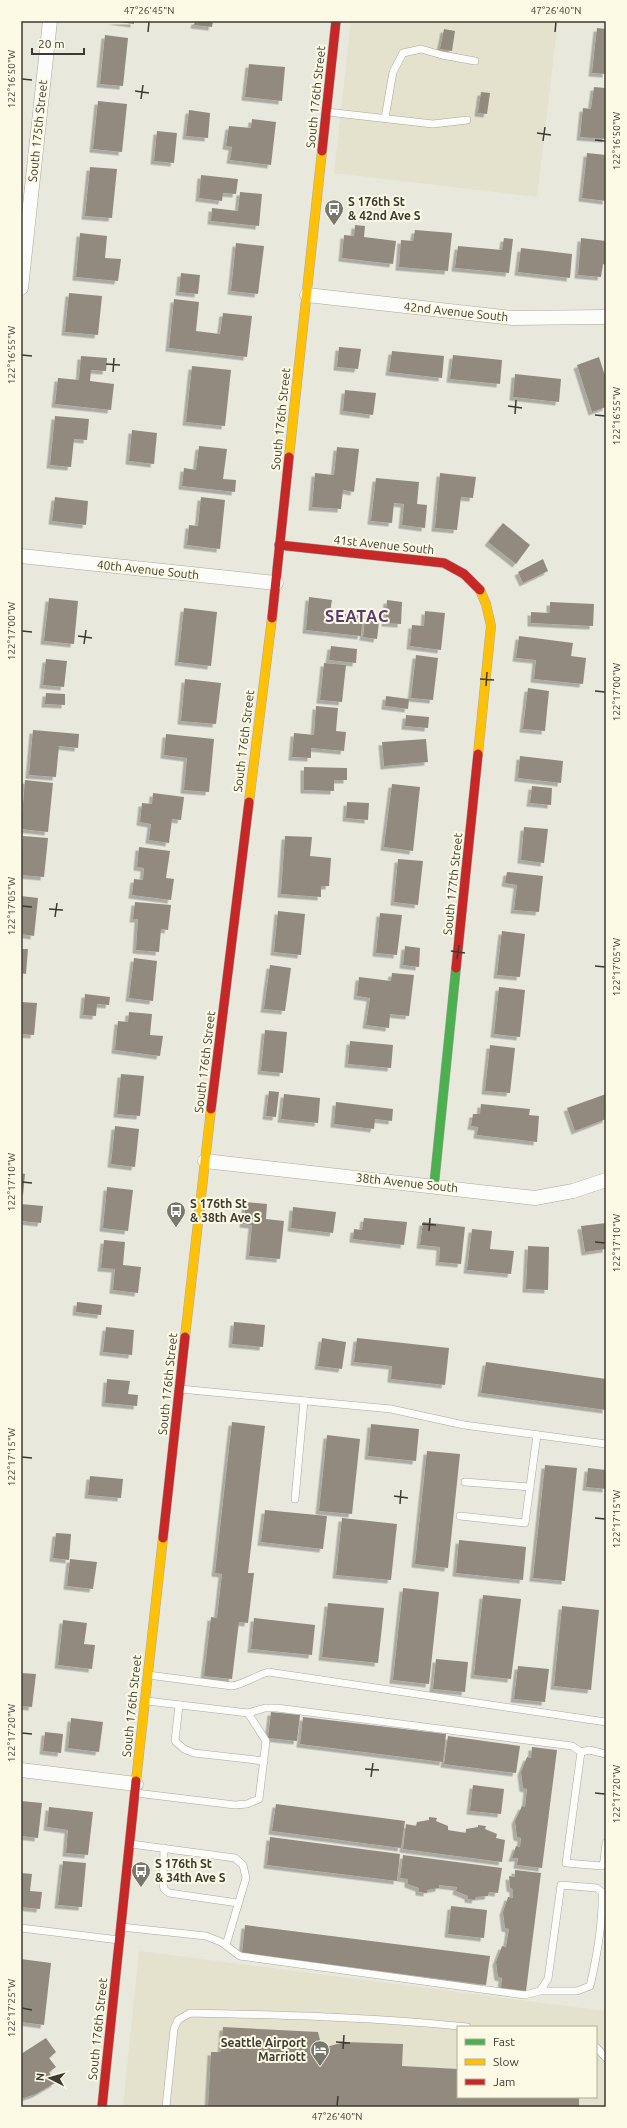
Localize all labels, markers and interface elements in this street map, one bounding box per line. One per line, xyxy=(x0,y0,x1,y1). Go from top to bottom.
text: 47°26'45"N xyxy=(124,5,174,16)
text: 47°26'40"N xyxy=(531,5,581,16)
scale bar xyxy=(32,30,84,56)
text: 20 m xyxy=(38,37,65,50)
street label: South 176th Street xyxy=(304,45,327,149)
text: 122°16'50"W xyxy=(6,50,17,108)
street label: South 175th Street xyxy=(26,79,49,183)
text: 122°16'50"W xyxy=(611,112,622,170)
place label: S 176th St & 42nd Ave S xyxy=(348,195,421,222)
bus stop icon: S 176th St & 42nd Ave S xyxy=(323,198,345,226)
street label: 42nd Avenue South xyxy=(403,300,509,323)
text: 122°16'55"W xyxy=(6,326,17,384)
street label: South 176th Street xyxy=(269,367,292,471)
text: 122°16'55"W xyxy=(611,387,622,445)
street label: 41st Avenue South xyxy=(333,533,435,556)
street label: 40th Avenue South xyxy=(96,558,200,581)
text: 122°17'00"W xyxy=(6,602,17,660)
district label: SEATAC xyxy=(325,607,389,625)
text: 122°17'00"W xyxy=(611,663,622,721)
street label: South 176th Street xyxy=(231,689,256,793)
street label: South 177th Street xyxy=(441,832,464,936)
text: 122°17'05"W xyxy=(6,877,17,935)
text: 122°17'05"W xyxy=(611,938,622,996)
street label: South 176th Street xyxy=(192,1010,217,1114)
text: 122°17'10"W xyxy=(6,1153,17,1211)
street label: 38th Avenue South xyxy=(355,1171,459,1194)
place label: S 176th St & 38th Ave S xyxy=(190,1197,261,1224)
bus stop icon: S 176th St & 38th Ave S xyxy=(165,1200,187,1228)
text: 122°17'10"W xyxy=(611,1214,622,1272)
street label: South 176th Street xyxy=(156,1332,179,1436)
text: 122°17'15"W xyxy=(6,1428,17,1486)
text: 122°17'15"W xyxy=(611,1490,622,1548)
street label: South 176th Street xyxy=(120,1654,143,1758)
text: 122°17'20"W xyxy=(6,1704,17,1762)
text: 122°17'20"W xyxy=(611,1765,622,1823)
place label: S 176th St & 34th Ave S xyxy=(155,1857,226,1884)
bus stop icon: S 176th St & 34th Ave S xyxy=(130,1860,152,1888)
street label: South 176th Street xyxy=(86,1977,109,2081)
text: 122°17'25"W xyxy=(6,1979,17,2037)
legend xyxy=(457,2026,597,2098)
text: Fast xyxy=(493,2035,515,2048)
place label: Seattle Airport Marriott xyxy=(221,2036,306,2063)
hotel icon: Seattle Airport Marriott xyxy=(309,2039,331,2067)
text: Slow xyxy=(493,2055,519,2068)
north arrow xyxy=(30,2058,70,2098)
text: N xyxy=(34,2072,46,2082)
text: Jam xyxy=(493,2075,515,2088)
text: 47°26'40"N xyxy=(312,2111,362,2122)

